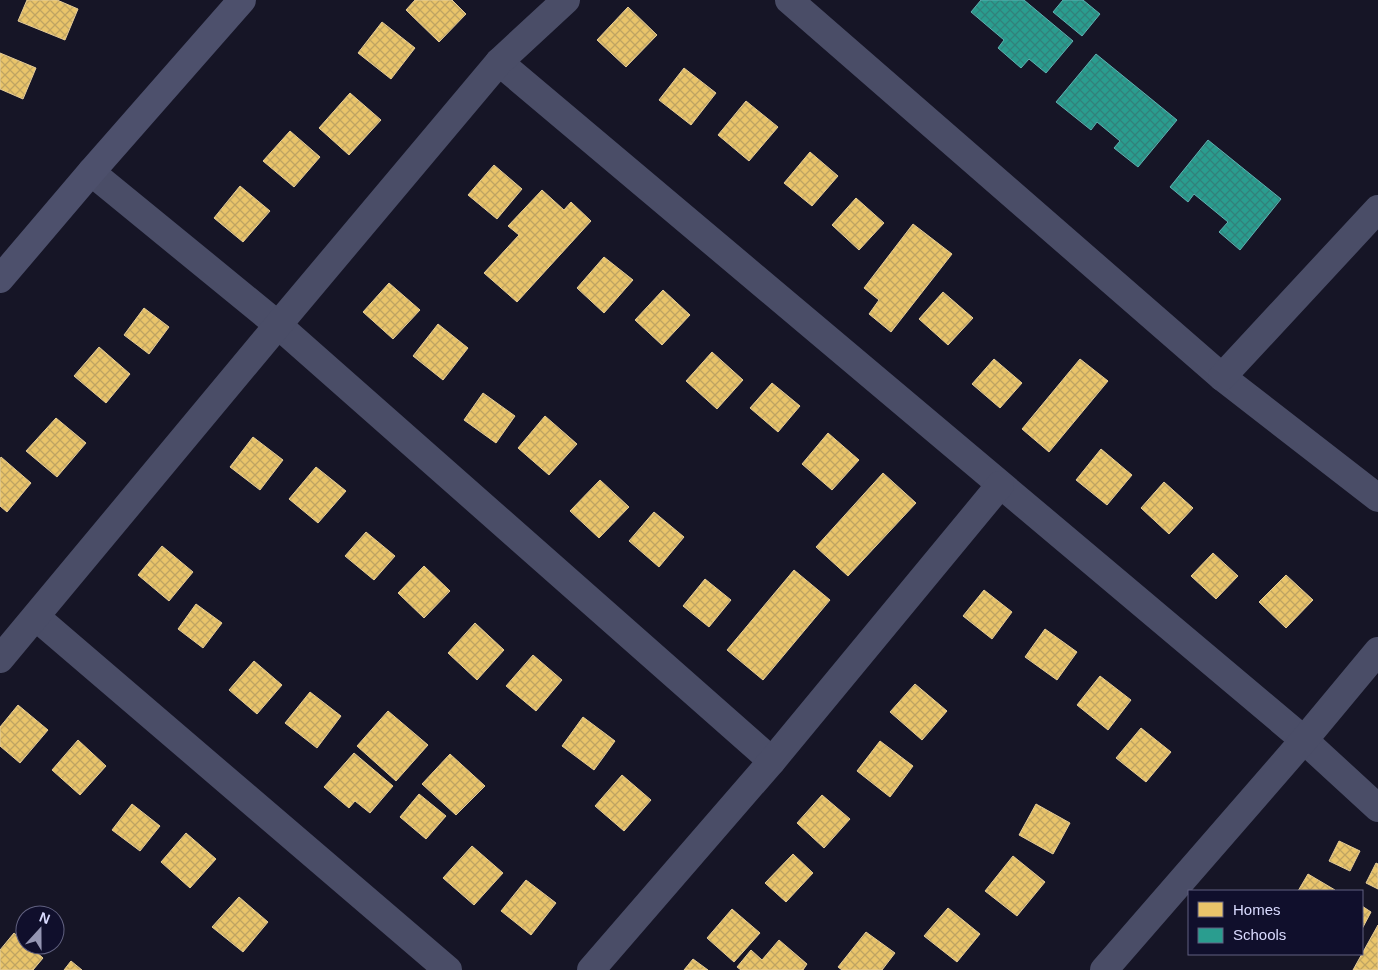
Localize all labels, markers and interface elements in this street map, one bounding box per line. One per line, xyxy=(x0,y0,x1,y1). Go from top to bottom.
legend xyxy=(1188,890,1363,955)
text: Homes xyxy=(1233,901,1281,918)
north arrow xyxy=(15,905,65,955)
text: N xyxy=(37,909,52,927)
text: Schools xyxy=(1233,926,1286,943)

